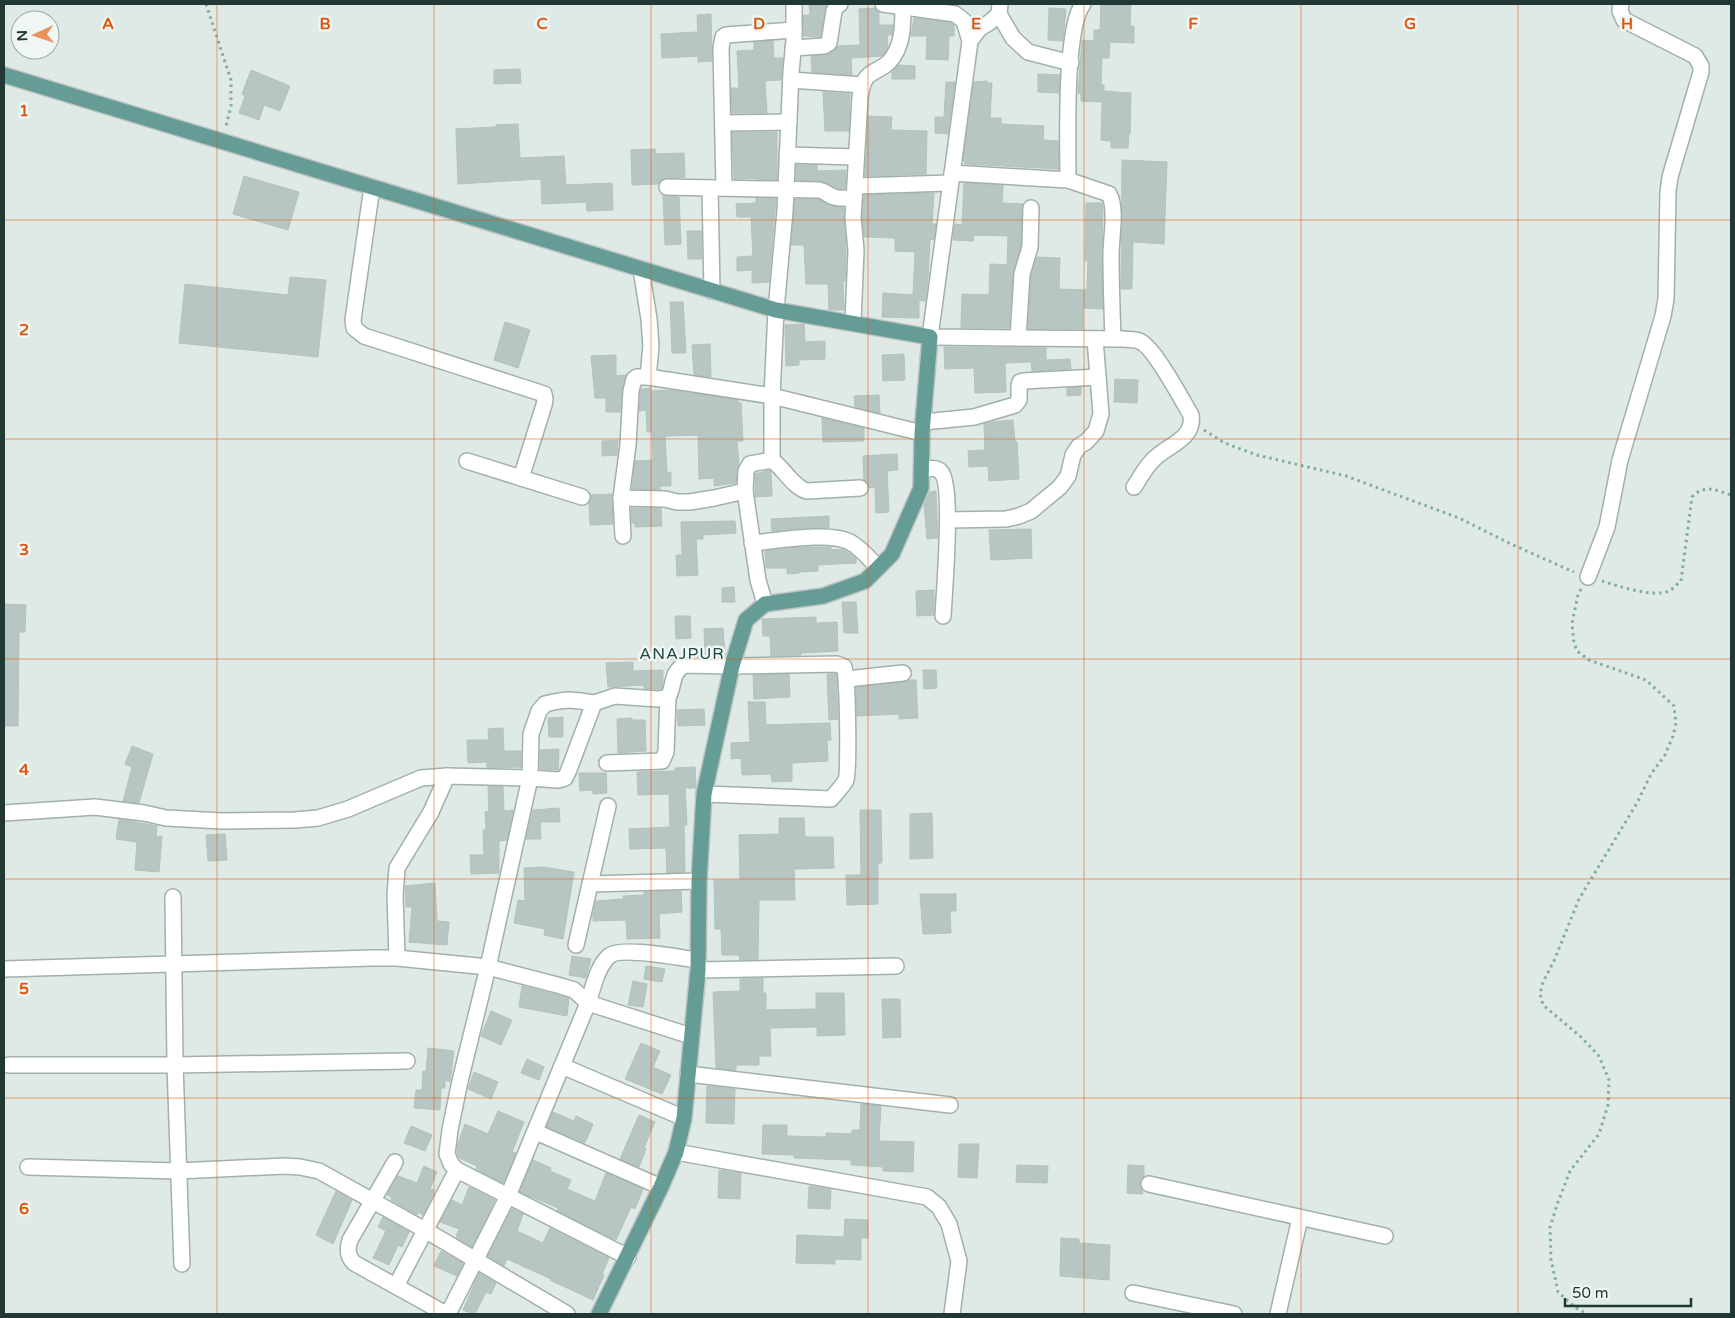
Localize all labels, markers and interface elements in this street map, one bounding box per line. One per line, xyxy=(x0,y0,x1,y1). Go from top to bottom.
north arrow xyxy=(10,10,60,60)
text: A xyxy=(102,14,114,34)
text: B xyxy=(319,14,331,34)
text: C xyxy=(536,14,548,34)
text: D xyxy=(753,14,765,34)
text: E xyxy=(971,14,981,34)
text: F xyxy=(1188,14,1198,34)
text: G xyxy=(1404,14,1416,34)
text: H xyxy=(1621,14,1633,34)
text: N xyxy=(14,30,31,42)
text: 1 xyxy=(19,101,29,121)
text: 2 xyxy=(19,320,29,340)
text: 3 xyxy=(19,540,29,560)
district label: ANAJPUR xyxy=(639,644,725,664)
text: 4 xyxy=(19,760,29,780)
text: 5 xyxy=(19,979,29,999)
text: 6 xyxy=(19,1199,29,1219)
scale bar xyxy=(1565,1276,1691,1308)
text: 50 m xyxy=(1572,1284,1609,1302)

